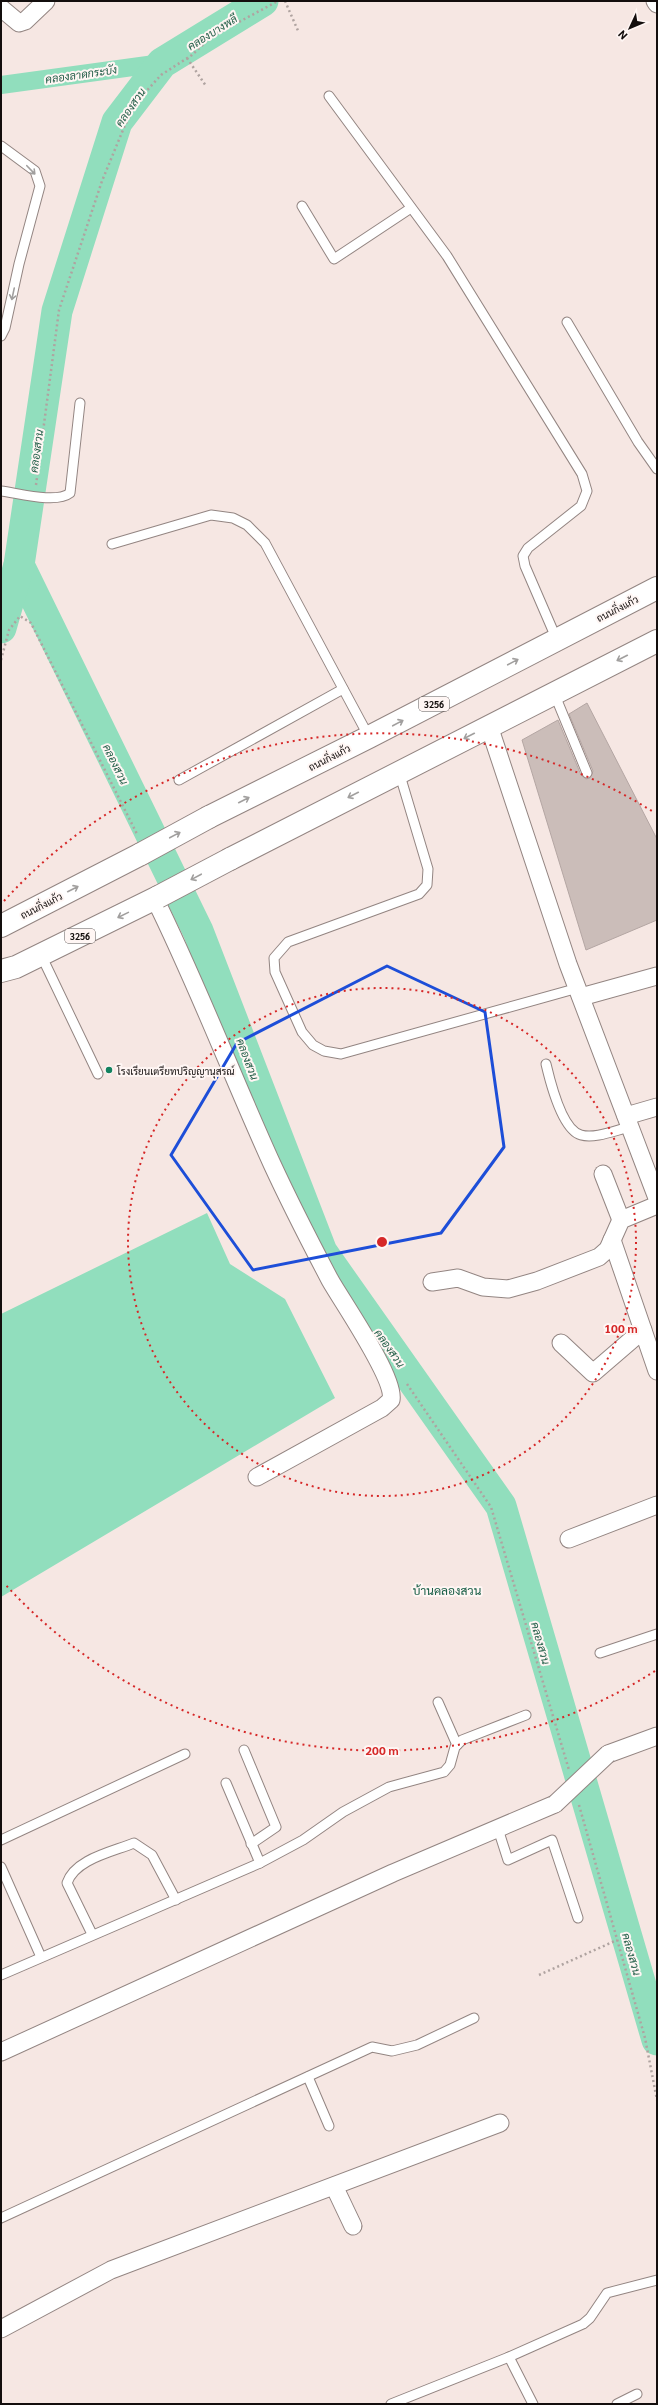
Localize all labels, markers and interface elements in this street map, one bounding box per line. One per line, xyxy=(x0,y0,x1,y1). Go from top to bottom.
north arrow xyxy=(610,8,650,48)
water label: คลองบางพลี xyxy=(184,10,241,53)
text: N xyxy=(614,27,631,43)
water label: คลองลาดกระบัง xyxy=(44,62,118,86)
water label: คลองสวน xyxy=(111,85,149,129)
one-way arrow xyxy=(26,165,36,175)
one-way arrow xyxy=(8,287,16,300)
water label: คลองสวน xyxy=(26,428,46,474)
street label: ถนนกิ่งแก้ว xyxy=(594,591,640,624)
one-way arrow xyxy=(616,655,628,662)
one-way arrow xyxy=(507,658,519,666)
road number: 3256 xyxy=(419,697,449,711)
one-way arrow xyxy=(391,718,403,726)
one-way arrow xyxy=(463,733,475,740)
street label: ถนนกิ่งแก้ว xyxy=(306,740,352,773)
water label: คลองสวน xyxy=(100,741,132,787)
one-way arrow xyxy=(347,792,359,799)
one-way arrow xyxy=(238,796,250,803)
one-way arrow xyxy=(169,831,181,839)
one-way arrow xyxy=(190,874,202,882)
one-way arrow xyxy=(67,884,79,892)
street label: ถนนกิ่งแก้ว xyxy=(18,888,64,921)
one-way arrow xyxy=(118,912,130,919)
road number: 3256 xyxy=(65,929,95,943)
water label: คลองสวน xyxy=(233,1036,263,1082)
place label: โรงเรียนเตรียทปริญญานุสรณ์ xyxy=(116,1064,235,1079)
marker: โรงเรียนเตรียทปริญญานุสรณ์ xyxy=(104,1065,114,1075)
centre of rings xyxy=(375,1235,389,1249)
text: 100 m xyxy=(604,1320,638,1336)
water label: คลองสวน xyxy=(371,1326,409,1370)
district label: บ้านคลองสวน xyxy=(413,1582,482,1598)
water label: คลองสวน xyxy=(528,1620,554,1666)
text: 200 m xyxy=(365,1742,399,1758)
water label: คลองสวน xyxy=(619,1931,645,1977)

